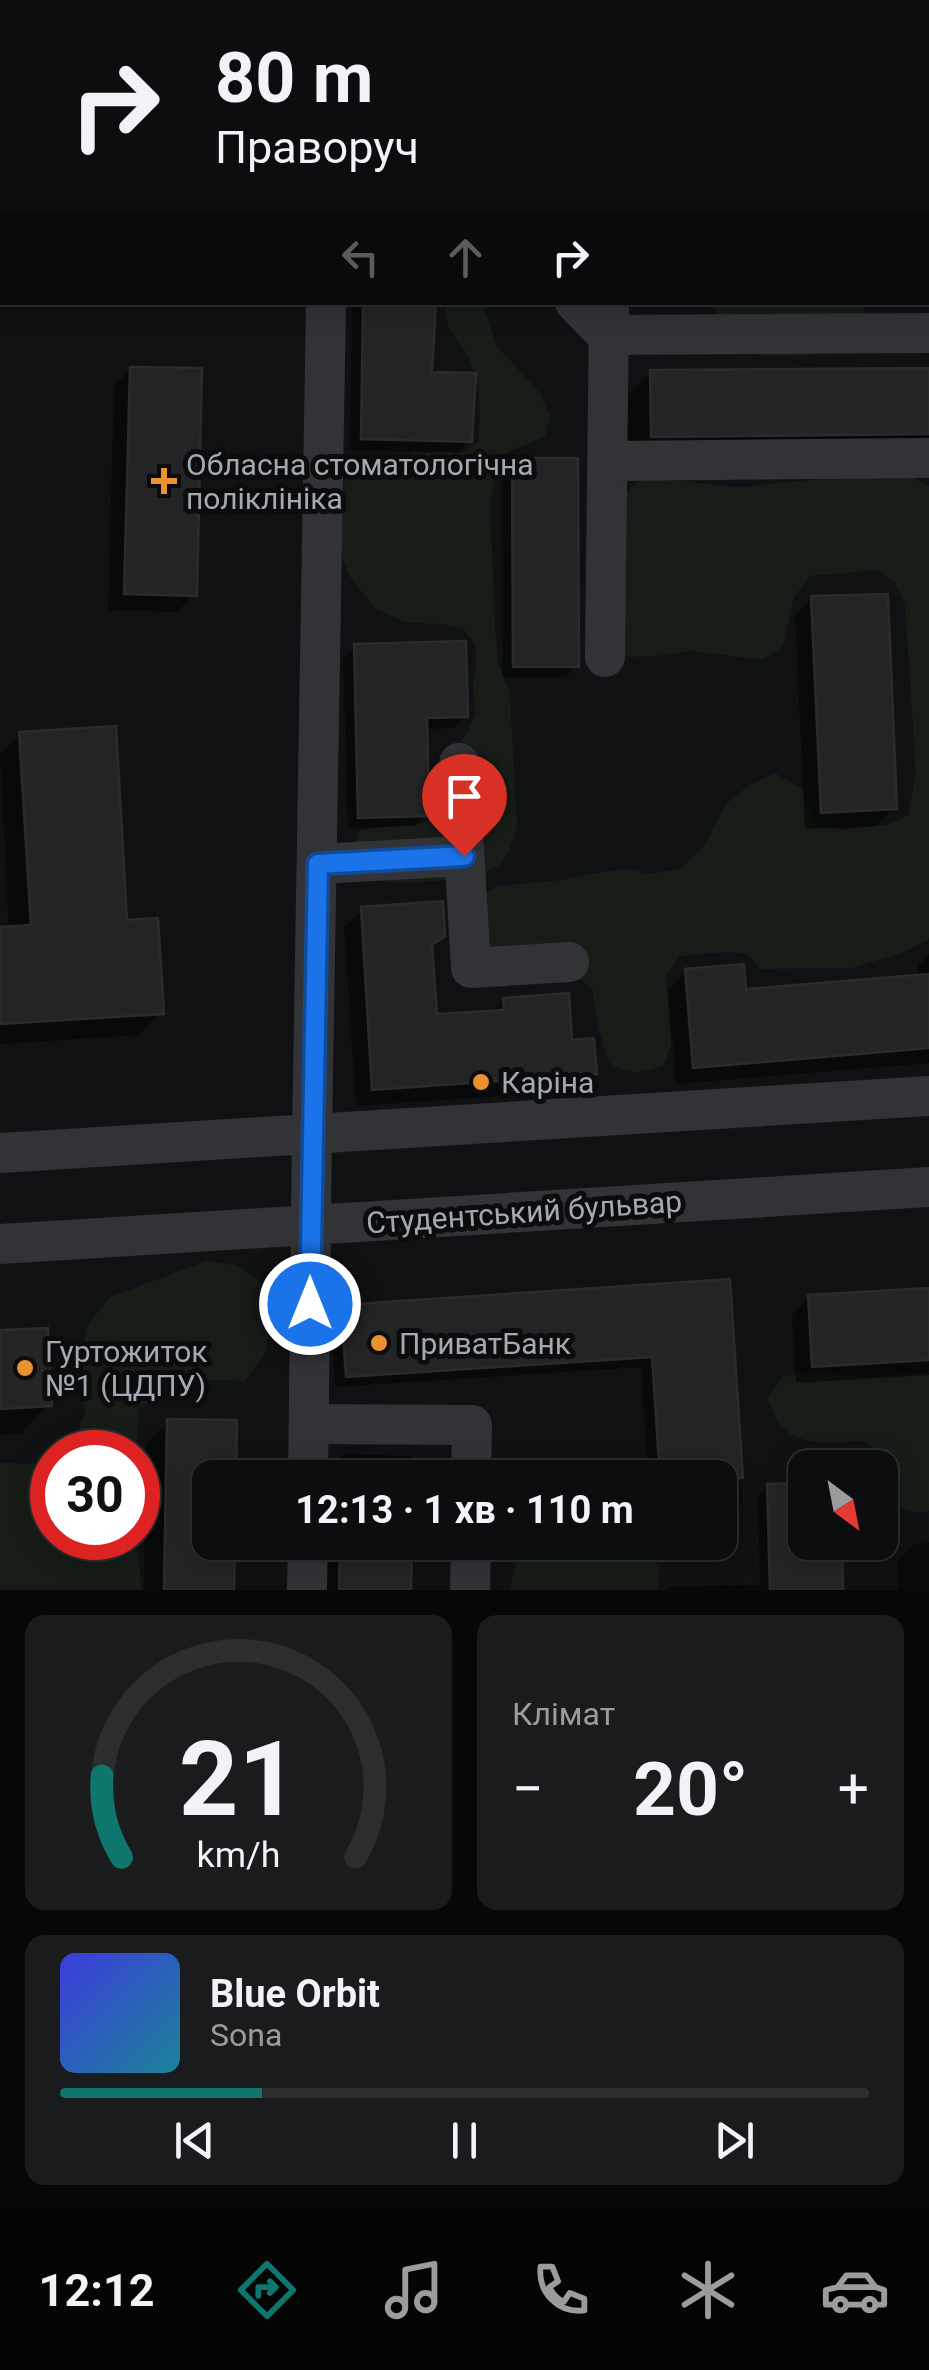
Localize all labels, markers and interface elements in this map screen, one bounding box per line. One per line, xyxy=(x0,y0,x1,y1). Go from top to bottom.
text: 80 m xyxy=(215,37,373,119)
icon: right xyxy=(50,40,180,170)
text: Праворуч xyxy=(215,121,419,174)
icon: left xyxy=(333,230,388,285)
icon: ahead xyxy=(438,230,493,285)
icon: right xyxy=(543,230,598,285)
place label: Обласна стоматологічна поліклініка xyxy=(186,447,534,516)
marker: Обласна стоматологічна поліклініка xyxy=(151,468,177,494)
pin xyxy=(422,754,507,857)
icon: arrive xyxy=(437,769,492,824)
place label: Каріна xyxy=(501,1065,594,1100)
marker: Каріна xyxy=(470,1071,492,1093)
street label: Студентський бульвар xyxy=(365,1184,683,1240)
position arrow xyxy=(258,1252,362,1356)
place label: ПриватБанк xyxy=(399,1326,571,1361)
marker: ПриватБанк xyxy=(368,1332,390,1354)
place label: Гуртожиток №1 (ЦДПУ) xyxy=(45,1334,208,1403)
marker: Гуртожиток №1 (ЦДПУ) xyxy=(14,1357,36,1379)
speed limit sign: 30 xyxy=(30,1430,160,1560)
north arrow xyxy=(788,1450,898,1560)
map controls xyxy=(788,1450,898,1560)
text: 12:13 · 1 хв · 110 m xyxy=(295,1488,634,1532)
text: Клімат xyxy=(512,1695,615,1733)
text: 21 xyxy=(179,1719,298,1840)
text: 20° xyxy=(633,1745,748,1833)
text: − xyxy=(512,1757,543,1821)
text: + xyxy=(838,1757,869,1821)
text: km/h xyxy=(197,1834,280,1876)
text: Blue Orbit xyxy=(210,1972,380,2016)
text: Sona xyxy=(210,2016,282,2054)
icon: previous xyxy=(167,2113,222,2168)
icon: pause xyxy=(437,2113,492,2168)
icon: next xyxy=(707,2113,762,2168)
icon: directions xyxy=(232,2255,302,2325)
icon: music xyxy=(379,2255,449,2325)
icon: phone xyxy=(526,2255,596,2325)
icon: climate xyxy=(673,2255,743,2325)
icon: car xyxy=(820,2255,890,2325)
text: 12:12 xyxy=(39,2264,155,2317)

